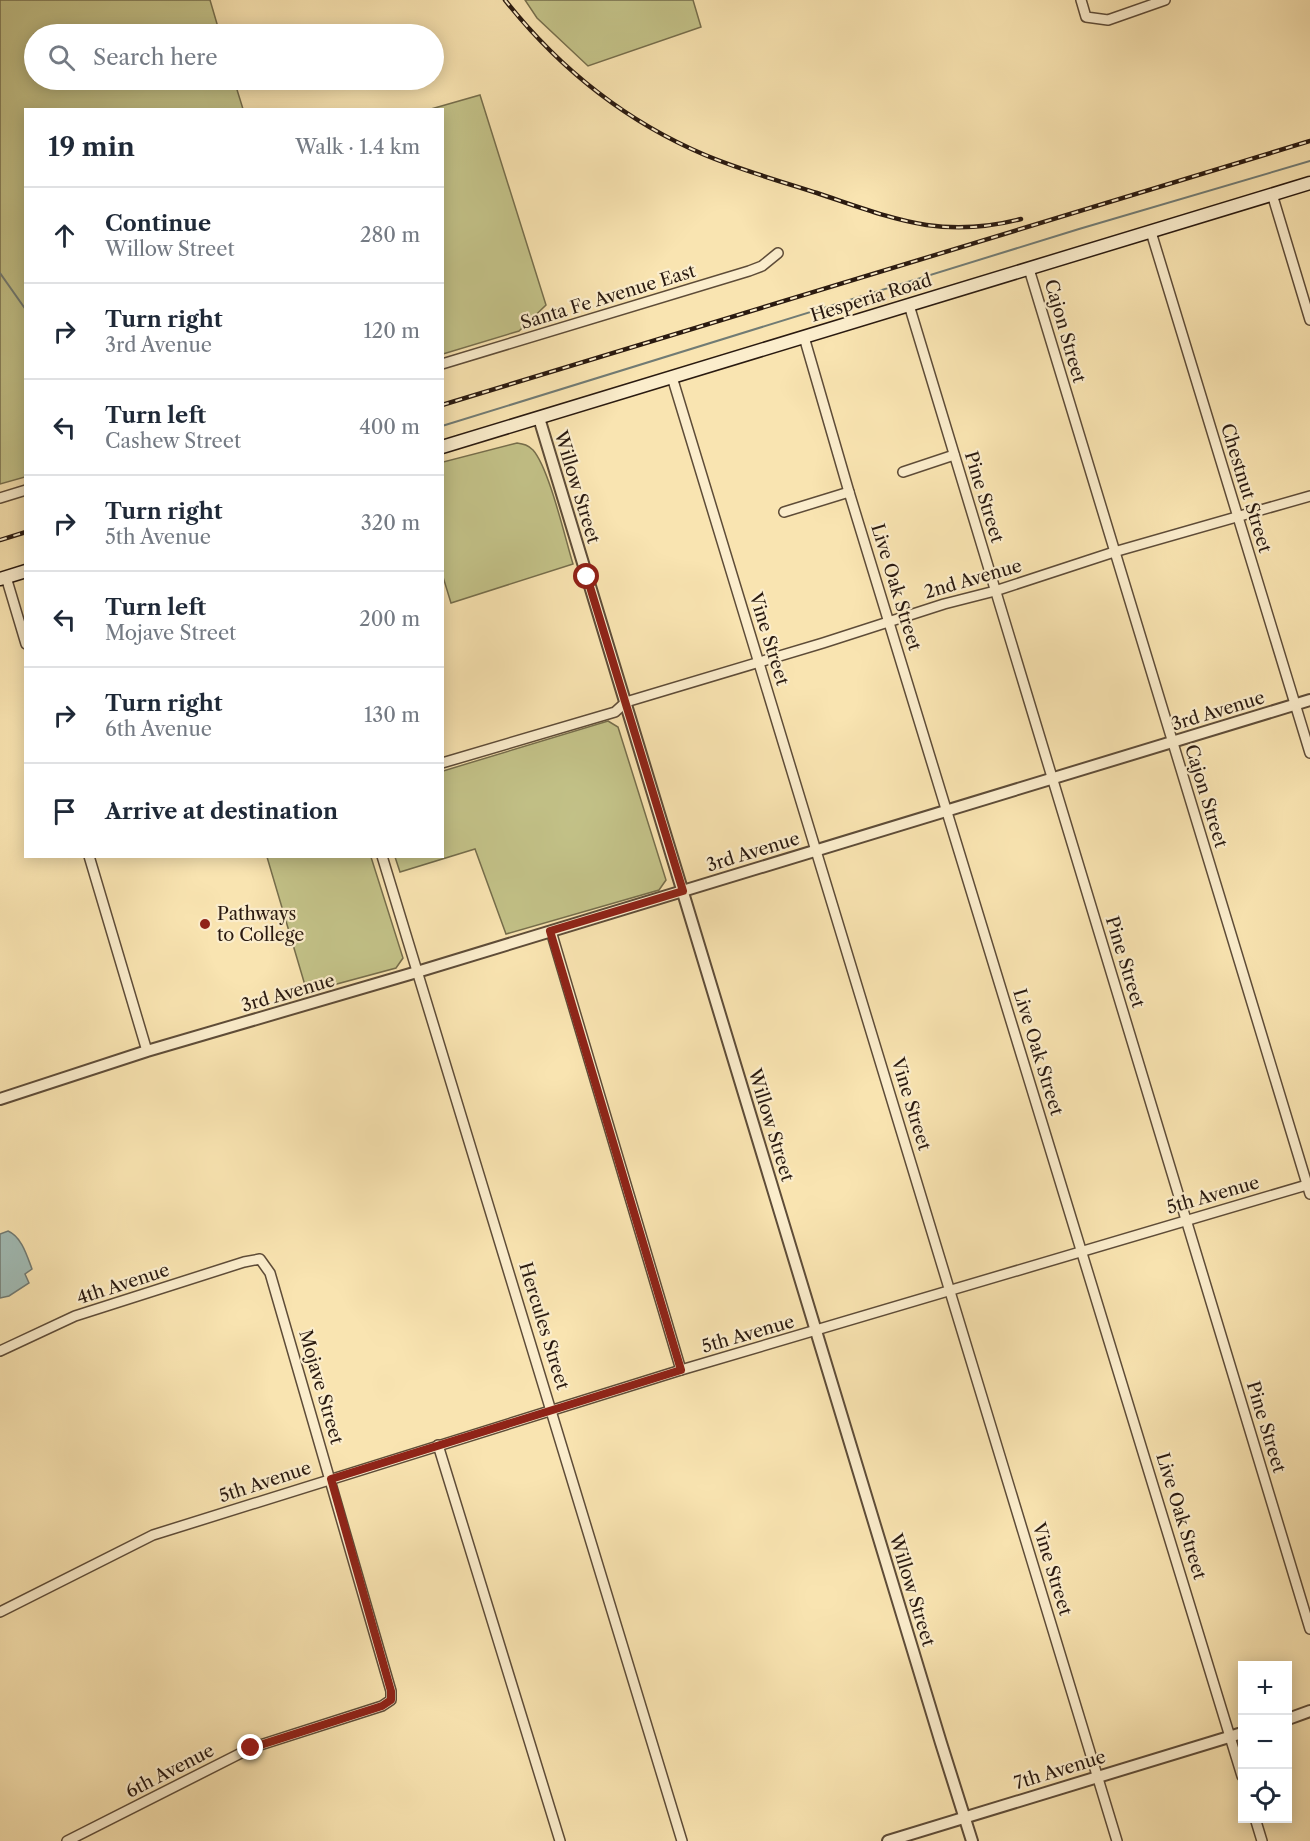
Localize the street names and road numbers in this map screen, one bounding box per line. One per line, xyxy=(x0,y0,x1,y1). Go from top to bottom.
street label: Santa Fe Avenue East xyxy=(518,260,699,334)
street label: Hesperia Road xyxy=(808,269,934,327)
street label: Cajon Street xyxy=(1040,277,1090,386)
street label: Chestnut Street xyxy=(1216,421,1276,556)
street label: Willow Street xyxy=(549,427,605,547)
street label: Pine Street xyxy=(960,449,1009,546)
street label: Live Oak Street xyxy=(866,521,926,654)
street label: 2nd Avenue xyxy=(922,555,1024,603)
street label: Vine Street xyxy=(744,589,794,689)
street label: 3rd Avenue xyxy=(1169,686,1267,736)
street label: Cajon Street xyxy=(1180,742,1232,851)
street label: 3rd Avenue xyxy=(704,827,802,877)
street label: Pine Street xyxy=(1101,914,1150,1011)
street label: 3rd Avenue xyxy=(239,969,337,1017)
street label: Live Oak Street xyxy=(1008,986,1068,1119)
street label: Vine Street xyxy=(886,1054,936,1154)
street label: Willow Street xyxy=(743,1065,799,1185)
street label: 5th Avenue xyxy=(1164,1171,1262,1219)
street label: 4th Avenue xyxy=(74,1259,172,1309)
street label: Hercules Street xyxy=(514,1260,574,1393)
street label: 5th Avenue xyxy=(699,1310,797,1358)
street label: Mojave Street xyxy=(294,1327,348,1447)
street label: Pine Street xyxy=(1242,1379,1291,1476)
street label: Live Oak Street xyxy=(1151,1450,1211,1583)
street label: 5th Avenue xyxy=(216,1457,314,1507)
street label: Vine Street xyxy=(1027,1519,1077,1619)
street label: Willow Street xyxy=(884,1530,940,1650)
street label: 6th Avenue xyxy=(122,1739,218,1803)
street label: 7th Avenue xyxy=(1012,1746,1108,1794)

